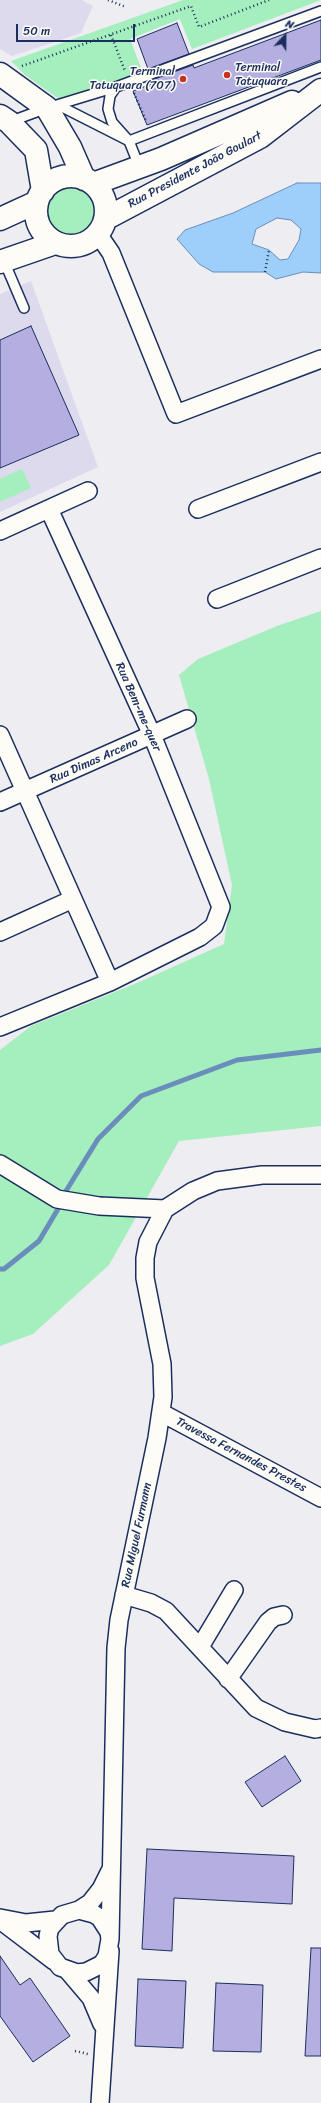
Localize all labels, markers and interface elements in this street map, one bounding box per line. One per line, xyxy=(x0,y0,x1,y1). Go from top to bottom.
text: N xyxy=(283,14,297,35)
scale bar xyxy=(18,16,137,42)
north arrow xyxy=(265,16,305,56)
text: 50 m xyxy=(23,20,50,42)
place label: Terminal Tatuquara xyxy=(235,61,288,89)
place label: Terminal Tatuquara (707) xyxy=(90,65,175,93)
marker: Terminal Tatuquara xyxy=(222,70,232,80)
marker: Terminal Tatuquara (707) xyxy=(178,74,188,84)
street label: Rua Presidente João Goulart xyxy=(126,129,264,211)
street label: Rua Bem-me-quer xyxy=(112,660,164,754)
street label: Rua Dimas Arceno xyxy=(48,735,140,787)
street label: Travessa Fernandes Prestes xyxy=(173,1414,309,1496)
street label: Rua Miguel Furmann xyxy=(119,1481,155,1589)

